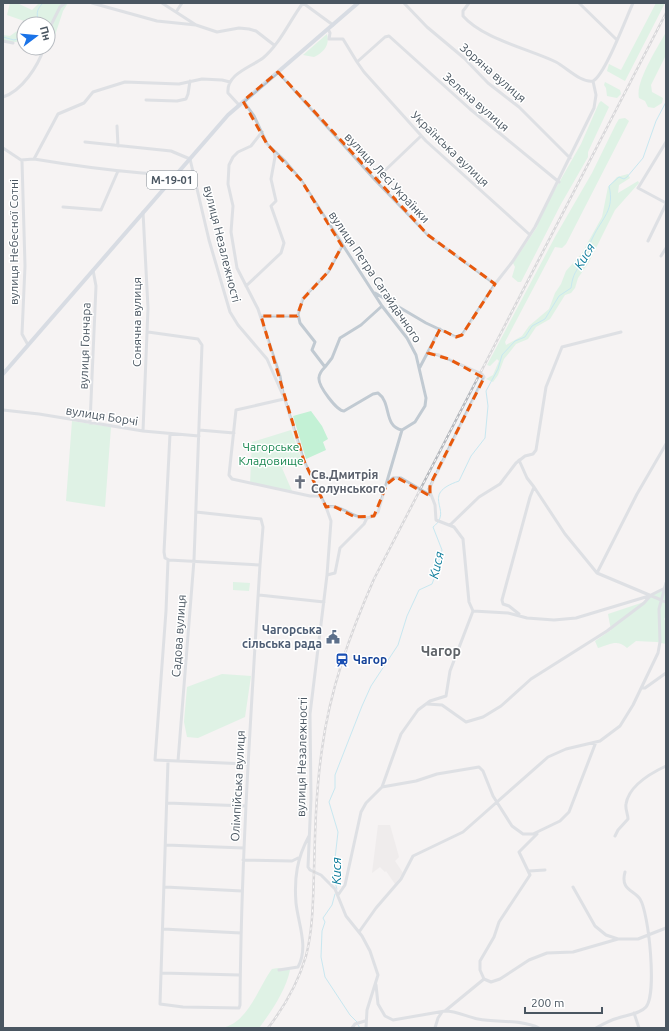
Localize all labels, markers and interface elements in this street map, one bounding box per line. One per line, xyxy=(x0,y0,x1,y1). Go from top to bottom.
north arrow xyxy=(16,16,56,56)
text: Пн xyxy=(38,25,53,42)
street label: Зоряна вулиця xyxy=(458,41,529,105)
street label: Зелена вулиця xyxy=(441,70,512,134)
street label: Українська вулиця xyxy=(409,108,492,189)
street label: вулиця Лесі Українки xyxy=(342,130,432,225)
road number: М-19-01 xyxy=(147,171,197,189)
street label: вулиця Небесної Сотні xyxy=(7,179,20,305)
street label: вулиця Незалежності xyxy=(202,184,243,304)
street label: вулиця Петра Сагайдачного xyxy=(326,209,424,345)
water label: Кися xyxy=(571,240,597,271)
street label: Сонячна вулиця xyxy=(130,277,143,367)
street label: вулиця Гончара xyxy=(76,302,93,390)
street label: вулиця Борчі xyxy=(65,403,139,428)
park label: Чагорське Кладовище xyxy=(238,440,304,467)
place label: Св.Дмитрія Солунського xyxy=(311,468,385,495)
church icon: Св.Дмитрія Солунського xyxy=(292,474,308,490)
water label: Кися xyxy=(426,550,446,580)
street label: Садова вулиця xyxy=(169,594,188,678)
place label: Чагорська сільська рада xyxy=(242,623,322,650)
public building icon: Чагорська сільська рада xyxy=(325,629,341,645)
district label: Чагор xyxy=(421,643,461,659)
station icon: Чагор xyxy=(334,652,350,668)
place label: Чагор xyxy=(353,653,387,666)
street label: вулиця Незалежності xyxy=(294,697,309,817)
street label: Олімпійська вулиця xyxy=(228,730,247,842)
water label: Кися xyxy=(329,857,343,885)
scale bar xyxy=(525,989,602,1015)
text: 200 m xyxy=(531,996,564,1009)

